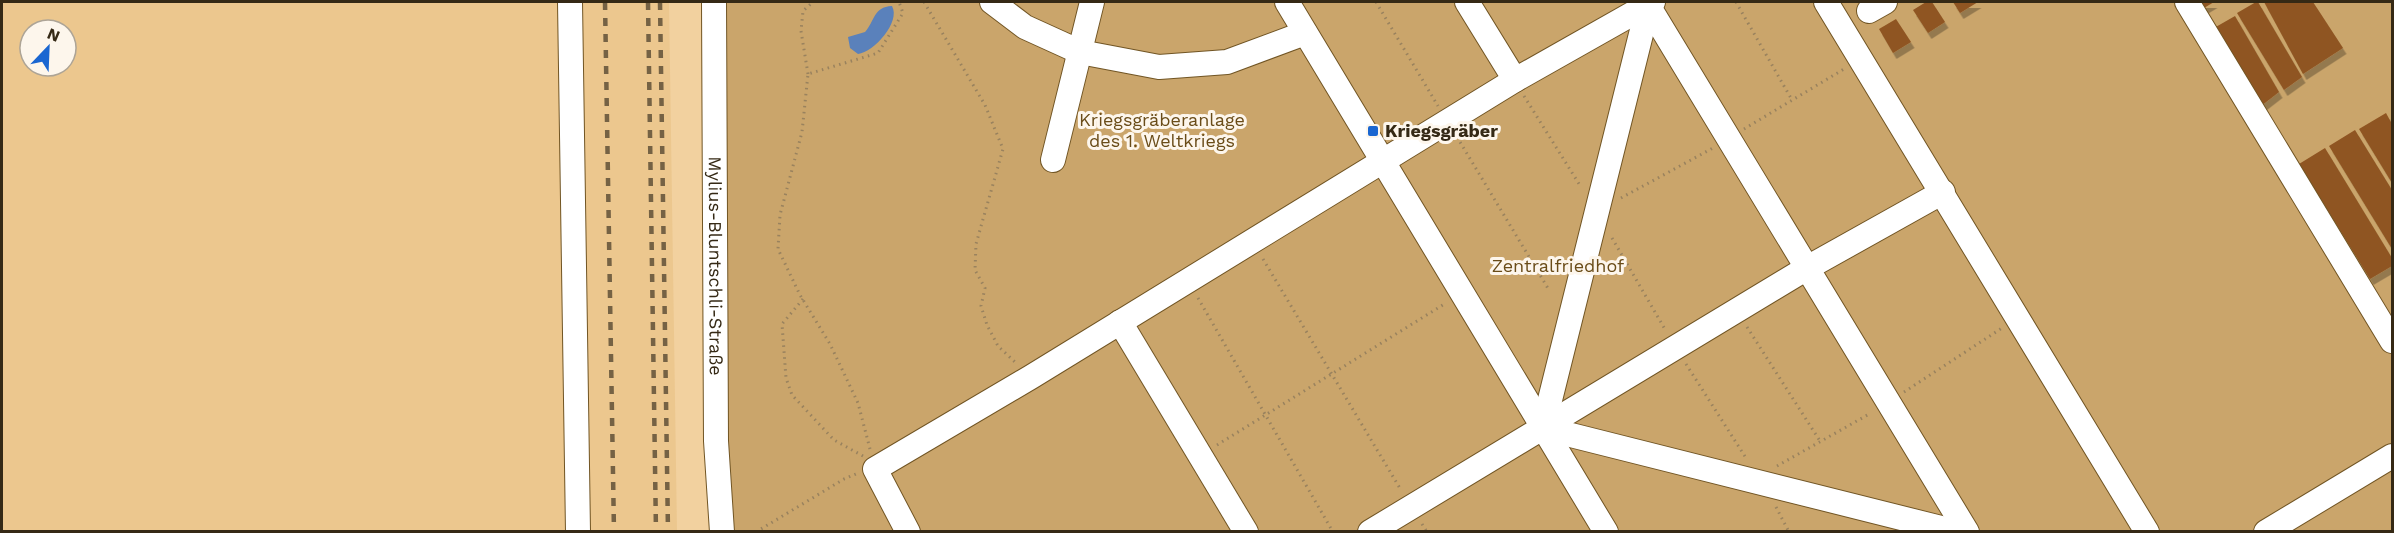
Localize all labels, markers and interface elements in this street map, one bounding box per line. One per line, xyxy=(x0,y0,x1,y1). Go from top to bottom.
north arrow xyxy=(18,18,78,78)
text: N xyxy=(44,24,63,46)
park label: Kriegsgräberanlage des 1. Weltkriegs xyxy=(1079,109,1245,151)
place label: Kriegsgräber xyxy=(1385,120,1498,141)
marker: Kriegsgräber xyxy=(1366,124,1380,138)
street label: Mylius-Bluntschli-Straße xyxy=(705,156,727,376)
park label: Zentralfriedhof xyxy=(1492,255,1624,276)

